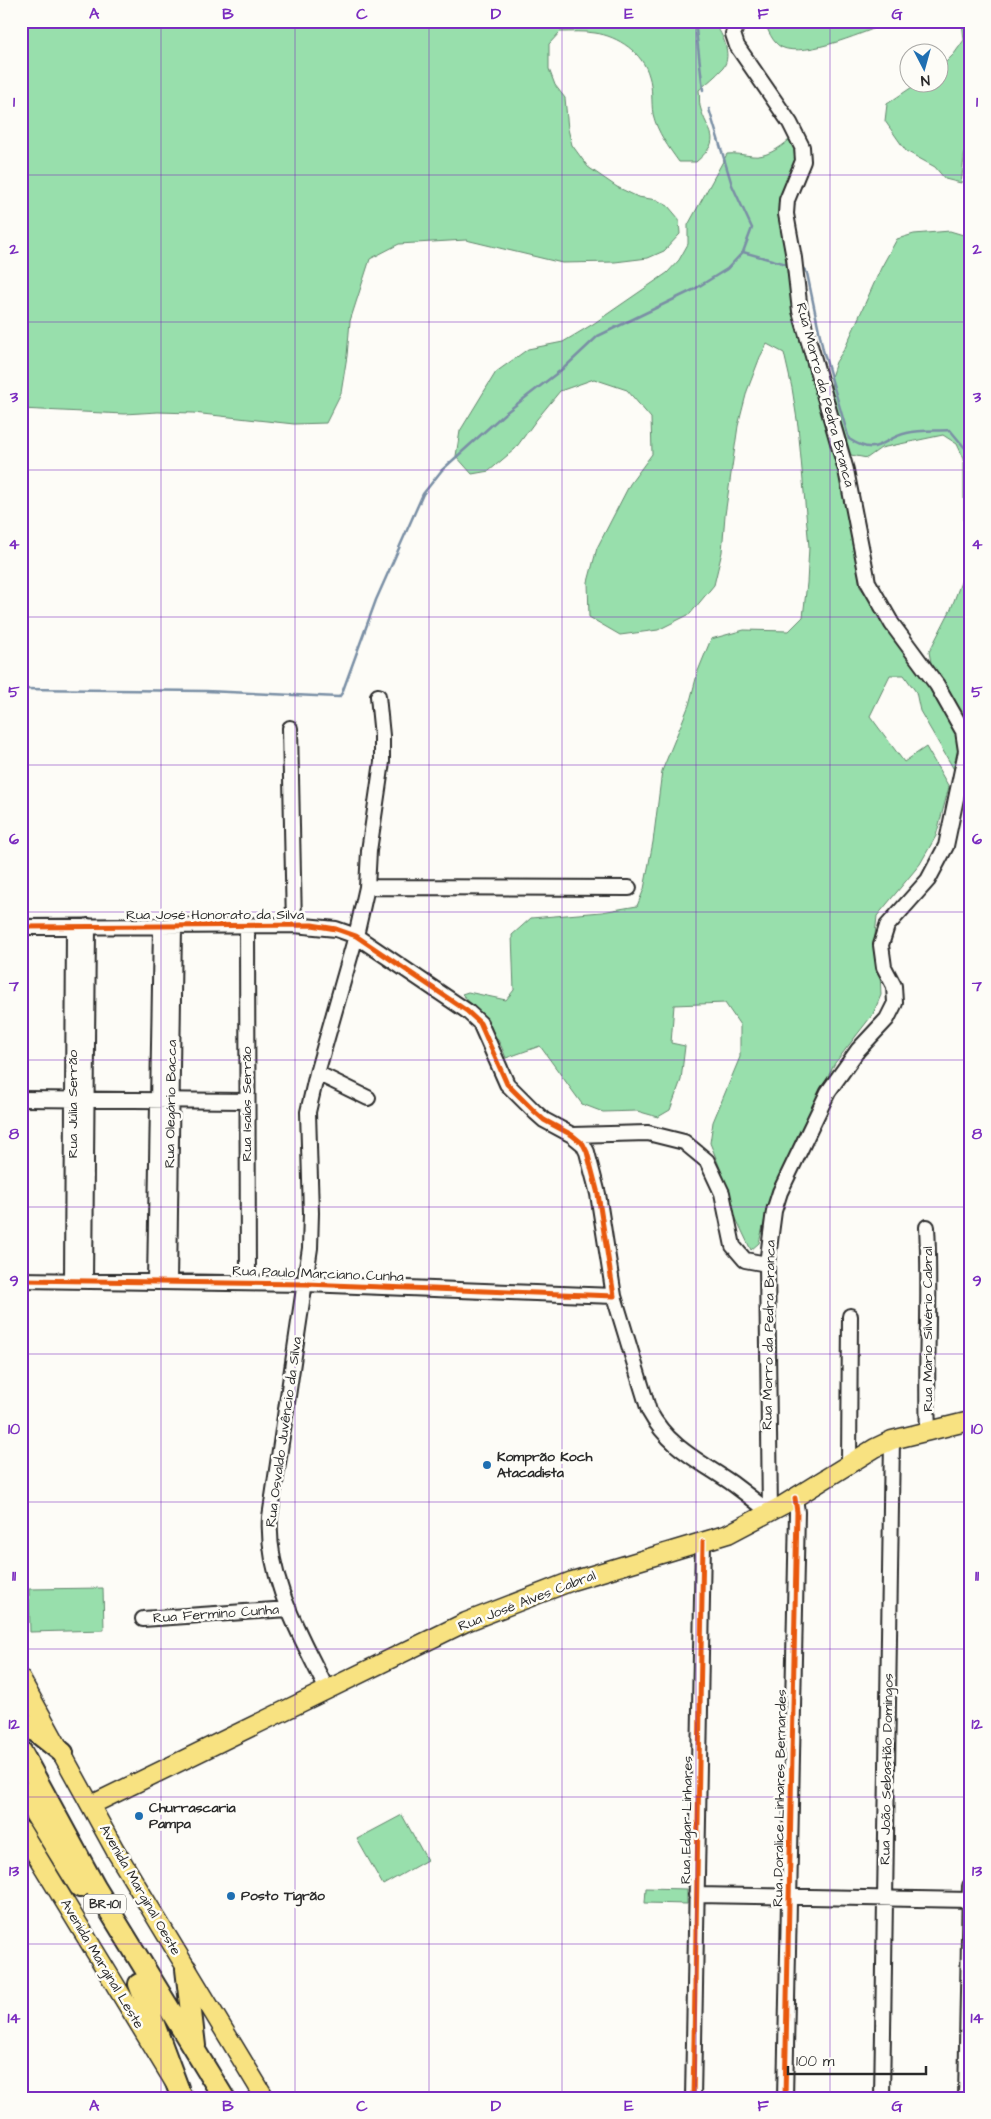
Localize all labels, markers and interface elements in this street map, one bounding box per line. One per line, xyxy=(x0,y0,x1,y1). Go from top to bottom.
text: A xyxy=(89,3,100,25)
text: B xyxy=(222,3,234,25)
text: C xyxy=(356,3,368,25)
text: D xyxy=(491,3,502,25)
text: E xyxy=(624,3,634,25)
text: F xyxy=(757,3,769,25)
text: G xyxy=(891,3,903,25)
north arrow xyxy=(898,42,948,92)
text: N xyxy=(920,70,931,90)
text: 1 xyxy=(13,91,16,113)
text: 1 xyxy=(976,91,979,113)
text: 2 xyxy=(8,238,19,260)
text: 2 xyxy=(971,238,982,260)
street label: Rua Morro da Pedra Branca xyxy=(791,301,859,489)
text: 3 xyxy=(9,386,19,408)
text: 3 xyxy=(972,386,982,408)
text: 4 xyxy=(9,533,20,555)
text: 4 xyxy=(972,533,983,555)
text: 5 xyxy=(8,681,20,703)
text: 5 xyxy=(971,681,983,703)
text: 6 xyxy=(9,828,19,850)
text: 6 xyxy=(972,828,982,850)
street label: Rua José Honorato da Silva xyxy=(126,905,304,925)
text: 7 xyxy=(8,975,19,997)
text: 7 xyxy=(971,975,982,997)
street label: Rua Olegário Bacca xyxy=(160,1040,182,1168)
street label: Rua Isaías Serrão xyxy=(237,1046,257,1161)
street label: Rua Júlia Serrão xyxy=(63,1050,83,1158)
text: 8 xyxy=(9,1123,20,1145)
text: 8 xyxy=(972,1123,983,1145)
street label: Rua Morro da Pedra Branca xyxy=(757,1240,781,1430)
street label: Rua Mário Silvério Cabral xyxy=(918,1246,938,1412)
street label: Rua Paulo Marciano Cunha xyxy=(232,1261,404,1287)
text: 9 xyxy=(9,1270,19,1292)
text: 9 xyxy=(972,1270,982,1292)
street label: Rua Osvaldo Juvêncio da Silva xyxy=(261,1336,307,1528)
text: 10 xyxy=(8,1418,20,1440)
text: 10 xyxy=(971,1418,983,1440)
place label: Komprão Koch Atacadista xyxy=(497,1447,594,1483)
marker: Komprão Koch Atacadista xyxy=(481,1459,493,1471)
text: 11 xyxy=(12,1565,17,1587)
text: 11 xyxy=(975,1565,980,1587)
street label: Rua José Alves Cabral xyxy=(455,1566,599,1636)
street label: Rua Fermino Cunha xyxy=(152,1600,280,1628)
street label: Rua João Sebastião Domingos xyxy=(875,1673,899,1865)
street label: Rua Doralice Linhares Bernardes xyxy=(768,1689,792,1907)
text: 12 xyxy=(8,1713,20,1735)
text: 12 xyxy=(971,1713,983,1735)
street label: Rua Edgar Linhares xyxy=(676,1756,698,1884)
place label: Churrascaria Pampa xyxy=(149,1798,236,1834)
marker: Churrascaria Pampa xyxy=(133,1810,145,1822)
street label: Avenida Marginal Oeste xyxy=(94,1821,186,1959)
text: 13 xyxy=(9,1860,20,1882)
text: 13 xyxy=(972,1860,983,1882)
place label: Posto Tigrão xyxy=(241,1886,325,1907)
marker: Posto Tigrão xyxy=(225,1890,237,1902)
street label: Avenida Marginal Leste xyxy=(55,1895,149,2033)
road number: BR-101 xyxy=(84,1895,126,1914)
text: 14 xyxy=(8,2007,21,2029)
text: 14 xyxy=(971,2007,984,2029)
scale bar xyxy=(788,2044,926,2076)
text: 100 m xyxy=(796,2051,835,2072)
text: A xyxy=(89,2095,100,2117)
text: B xyxy=(222,2095,234,2117)
text: C xyxy=(356,2095,368,2117)
text: D xyxy=(491,2095,502,2117)
text: E xyxy=(624,2095,634,2117)
text: F xyxy=(757,2095,769,2117)
text: G xyxy=(891,2095,903,2117)

